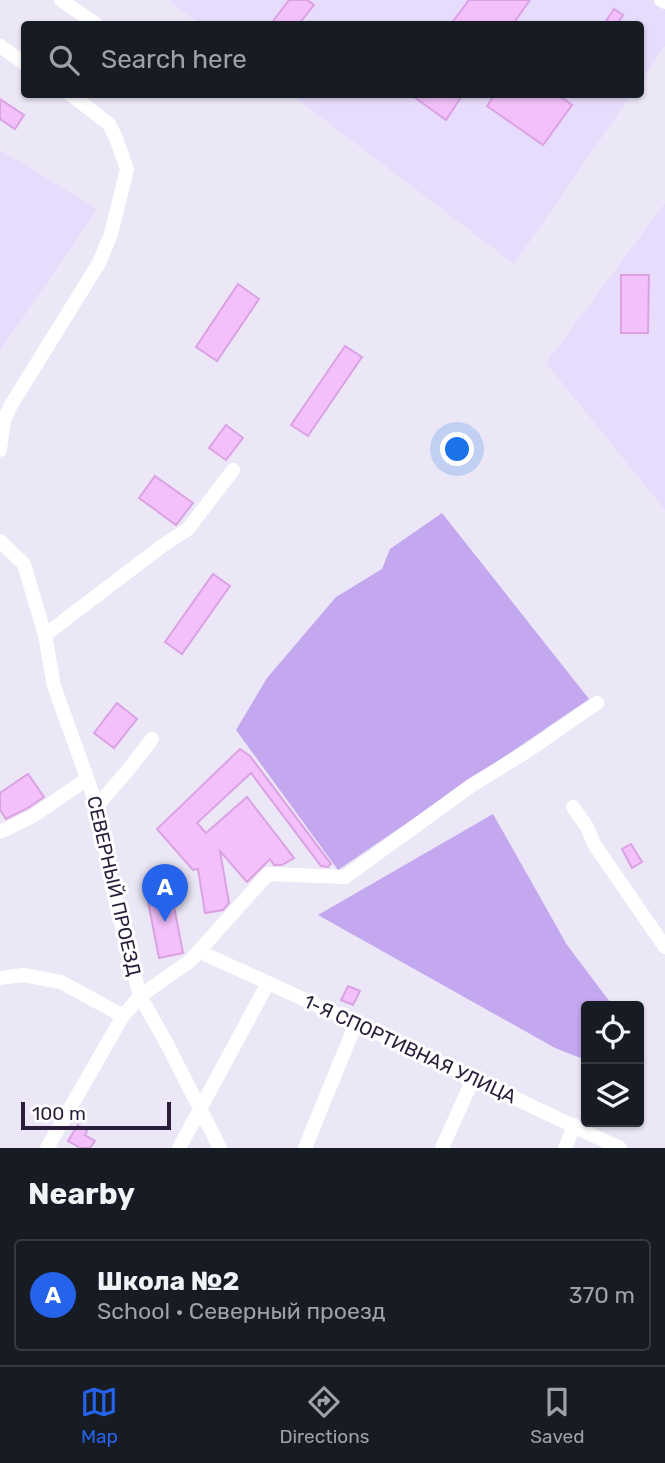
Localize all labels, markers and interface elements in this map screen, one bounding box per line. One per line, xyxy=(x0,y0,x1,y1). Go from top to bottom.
search box xyxy=(21,21,644,98)
icon: search xyxy=(45,41,83,79)
text: Search here xyxy=(101,44,247,75)
your location xyxy=(440,432,474,466)
street label: СЕВЕРНЫЙ ПРОЕЗД xyxy=(82,794,146,978)
pin: A xyxy=(142,864,188,922)
street label: 1-Я СПОРТИВНАЯ УЛИЦА xyxy=(300,990,520,1109)
map controls xyxy=(581,1001,644,1127)
button: locate xyxy=(581,1001,644,1064)
button: layers xyxy=(581,1064,644,1127)
scale bar xyxy=(21,1099,172,1131)
text: 100 m xyxy=(32,1102,86,1125)
text: Nearby xyxy=(28,1176,135,1212)
text: Школа №2 xyxy=(97,1266,239,1297)
text: A xyxy=(45,1281,61,1309)
text: 370 m xyxy=(569,1281,635,1309)
text: School · Северный проезд xyxy=(97,1297,385,1325)
tab: Map xyxy=(80,1383,118,1448)
tab: Directions xyxy=(279,1383,369,1448)
tab: Saved xyxy=(530,1383,585,1448)

